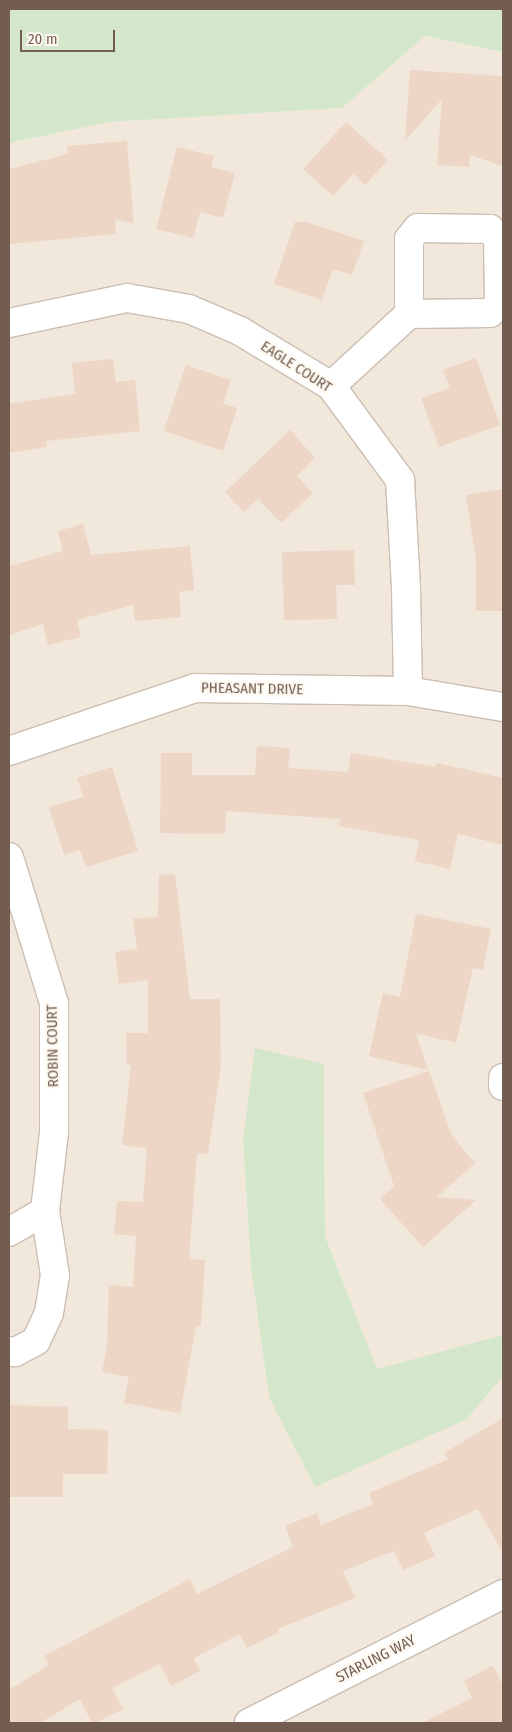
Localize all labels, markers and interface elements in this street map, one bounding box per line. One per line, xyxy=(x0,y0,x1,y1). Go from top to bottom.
scale bar xyxy=(22,20,118,52)
text: 20 m xyxy=(28,30,58,48)
street label: EAGLE COURT xyxy=(257,337,335,397)
street label: PHEASANT DRIVE xyxy=(201,679,303,699)
street label: ROBIN COURT xyxy=(43,1005,63,1087)
street label: STARLING WAY xyxy=(333,1631,419,1687)

